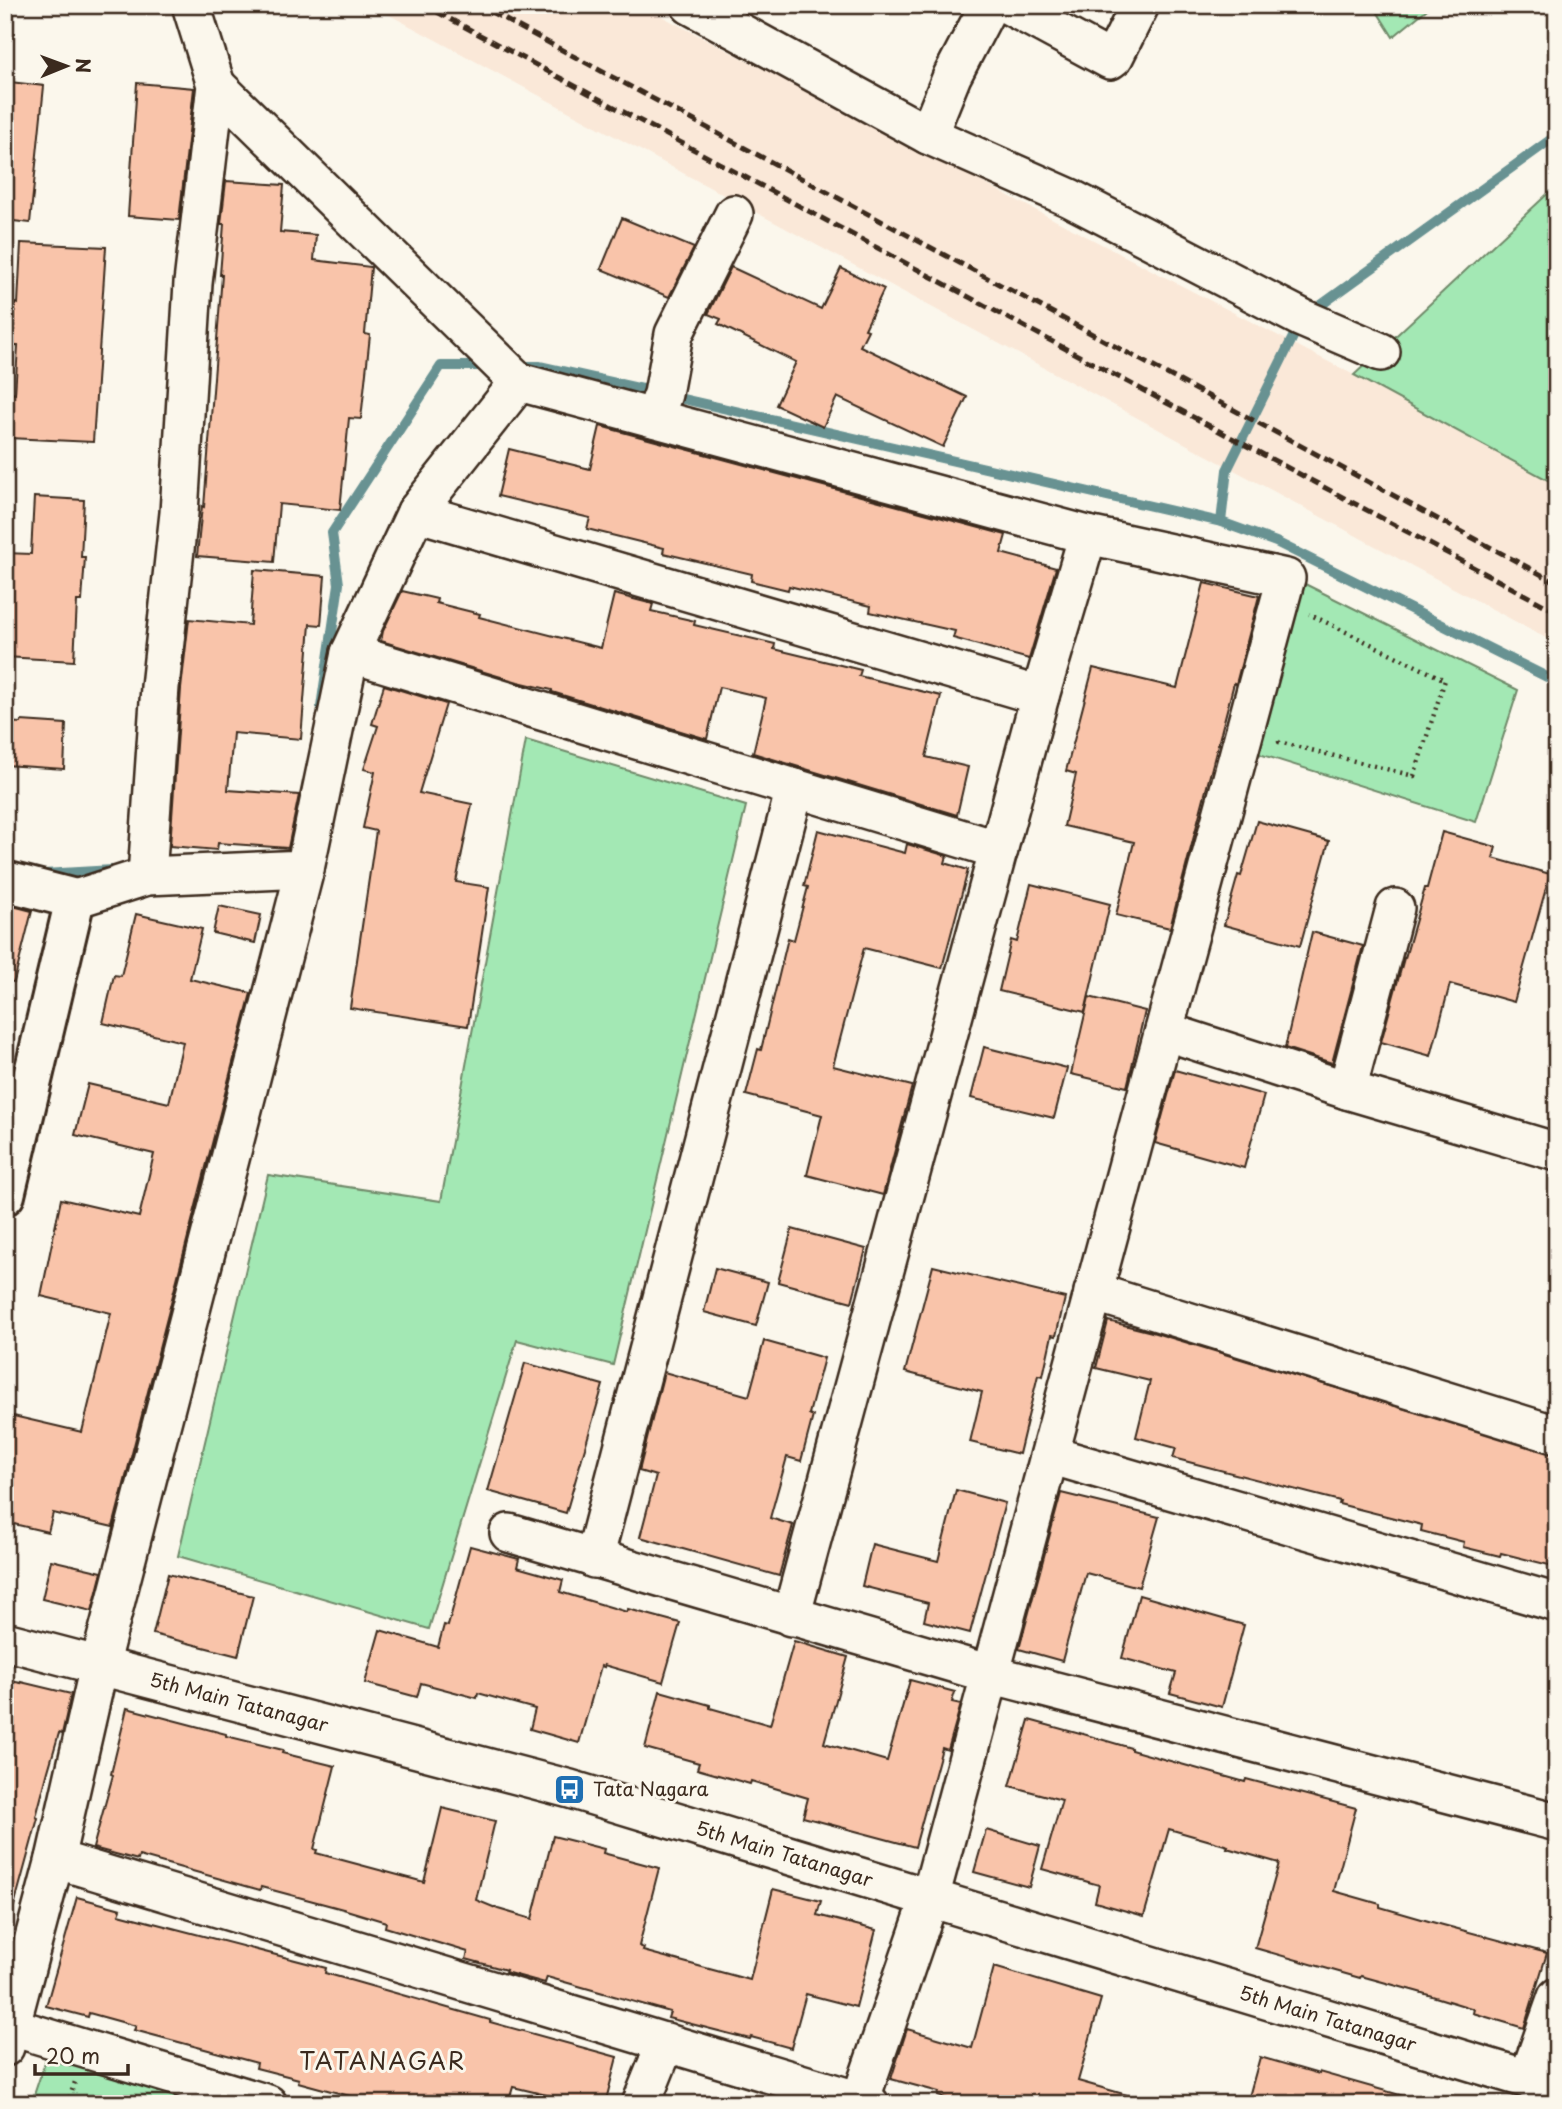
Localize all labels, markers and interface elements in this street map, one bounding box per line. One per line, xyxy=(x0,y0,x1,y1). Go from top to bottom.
north arrow xyxy=(32,32,102,102)
text: N xyxy=(70,58,98,73)
street label: 5th Main Tatanagar xyxy=(147,1665,332,1738)
bus stop icon: Tata Nagara xyxy=(553,1772,587,1806)
place label: Tata Nagara xyxy=(593,1774,708,1802)
street label: 5th Main Tatanagar xyxy=(693,1813,877,1893)
street label: 5th Main Tatanagar xyxy=(1236,1978,1420,2058)
scale bar xyxy=(35,2032,128,2076)
text: 20 m xyxy=(46,2039,100,2071)
district label: TATANAGAR xyxy=(299,2043,467,2078)

